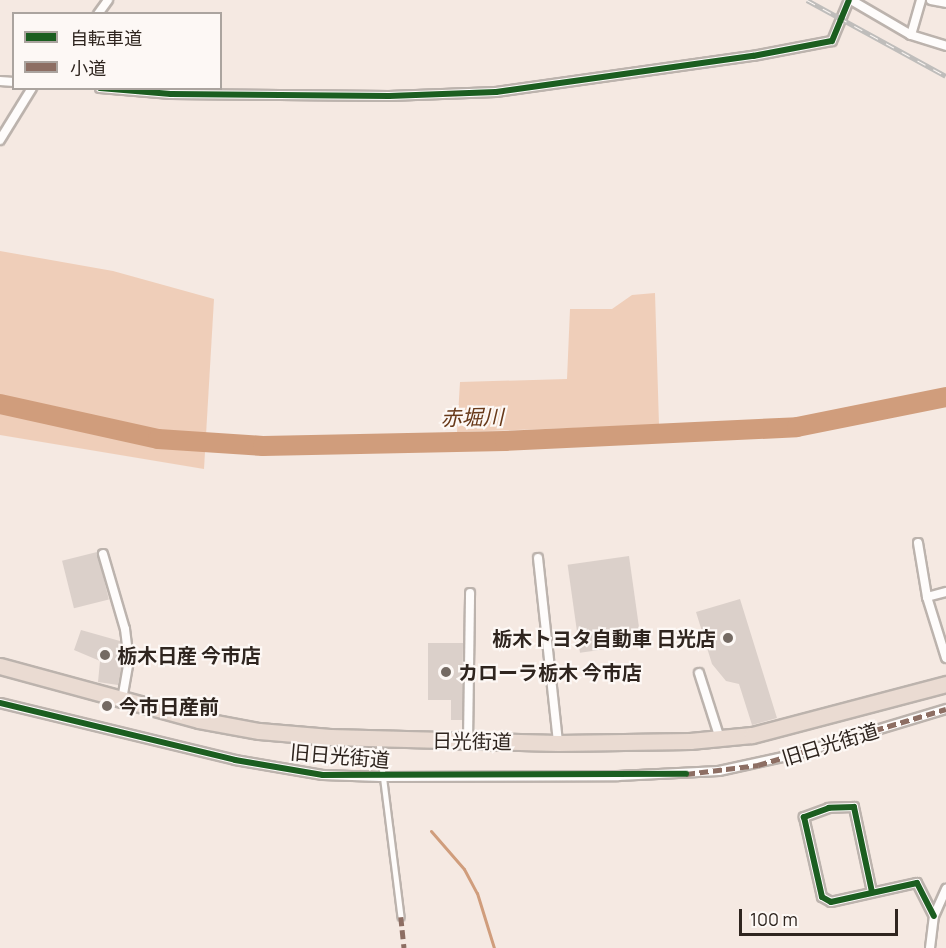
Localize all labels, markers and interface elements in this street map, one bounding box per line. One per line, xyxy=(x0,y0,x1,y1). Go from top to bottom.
legend xyxy=(12,12,222,90)
text: 自転車道 xyxy=(70,26,142,50)
text: 小道 xyxy=(70,56,106,80)
water label: 赤堀川 xyxy=(440,404,504,430)
place label: 栃木トヨタ自動車 日光店 xyxy=(492,626,716,650)
marker: 栃木トヨタ自動車 日光店 xyxy=(721,631,735,645)
place label: 栃木日産 今市店 xyxy=(117,643,261,667)
marker: 栃木日産 今市店 xyxy=(98,648,112,662)
place label: カローラ栃木 今市店 xyxy=(458,660,642,684)
marker: カローラ栃木 今市店 xyxy=(439,665,453,679)
place label: 今市日産前 xyxy=(119,694,219,718)
marker: 今市日産前 xyxy=(100,699,114,713)
street label: 旧日光街道 xyxy=(779,718,881,770)
street label: 日光街道 xyxy=(432,728,512,754)
street label: 旧日光街道 xyxy=(289,740,391,772)
scale bar xyxy=(742,897,901,935)
text: 100 m xyxy=(750,907,798,931)

